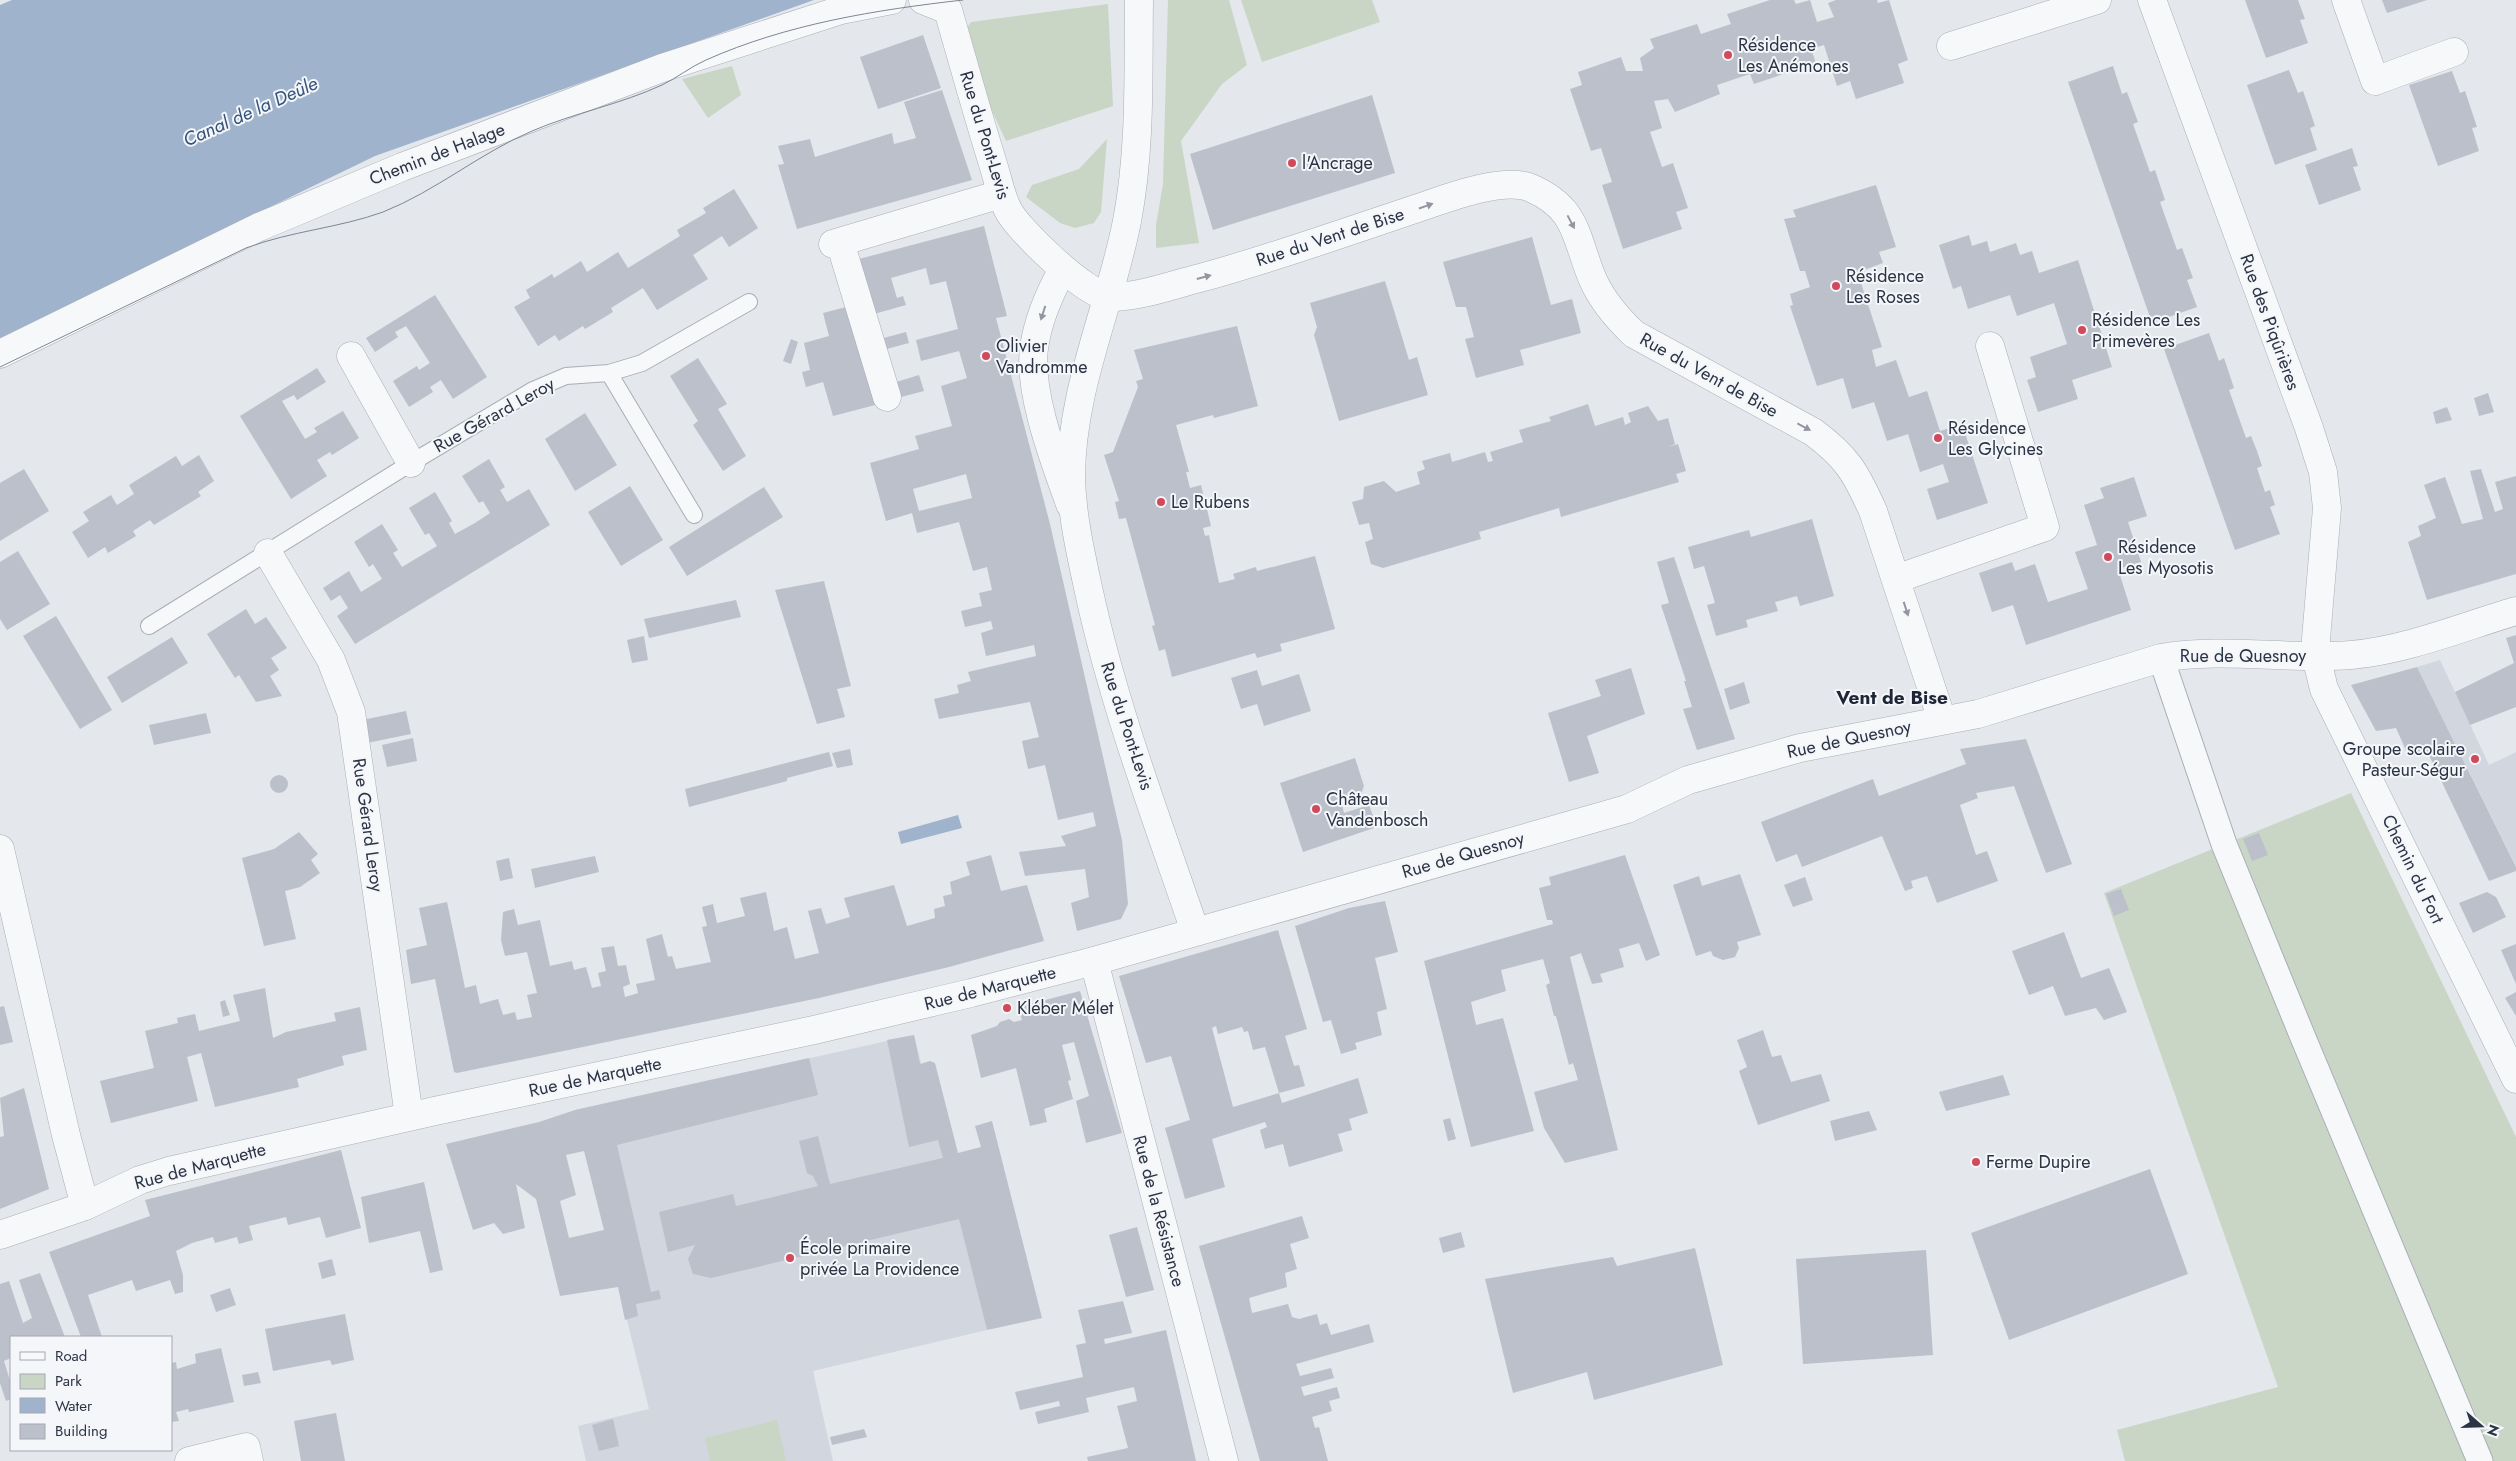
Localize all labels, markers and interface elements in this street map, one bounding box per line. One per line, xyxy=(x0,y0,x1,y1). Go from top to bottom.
place label: Résidence Les Anémones xyxy=(1738,32,1848,79)
marker: Résidence Les Anémones xyxy=(1722,49,1734,61)
street label: Rue du Pont-Levis xyxy=(953,68,1017,202)
water label: Canal de la Deûle xyxy=(179,69,322,153)
street label: Chemin de Halage xyxy=(365,116,509,192)
place label: l'Ancrage xyxy=(1302,150,1373,176)
marker: l'Ancrage xyxy=(1286,157,1298,169)
street label: Rue du Vent de Bise xyxy=(1253,201,1407,273)
one-way arrow xyxy=(1418,201,1433,209)
one-way arrow xyxy=(1567,215,1576,228)
street label: Rue des Piqûrières xyxy=(2233,250,2307,394)
place label: Résidence Les Roses xyxy=(1846,263,1924,310)
one-way arrow xyxy=(1197,272,1212,280)
marker: Résidence Les Roses xyxy=(1830,280,1842,292)
one-way arrow xyxy=(1039,306,1047,321)
place label: Résidence Les Primevères xyxy=(2092,307,2200,354)
marker: Résidence Les Primevères xyxy=(2076,324,2088,336)
street label: Rue du Vent de Bise xyxy=(1635,326,1783,424)
place label: Olivier Vandromme xyxy=(996,333,1088,380)
marker: Olivier Vandromme xyxy=(980,350,992,362)
street label: Rue Gérard Leroy xyxy=(429,371,559,459)
place label: Résidence Les Glycines xyxy=(1948,415,2043,462)
one-way arrow xyxy=(1796,423,1811,431)
marker: Résidence Les Glycines xyxy=(1932,432,1944,444)
place label: Le Rubens xyxy=(1171,489,1250,515)
marker: Le Rubens xyxy=(1155,496,1167,508)
place label: Résidence Les Myosotis xyxy=(2118,534,2213,581)
marker: Résidence Les Myosotis xyxy=(2102,551,2114,563)
one-way arrow xyxy=(1902,602,1910,617)
street label: Rue de Quesnoy xyxy=(2180,643,2306,669)
street label: Rue du Pont-Levis xyxy=(1094,659,1160,793)
district label: Vent de Bise xyxy=(1835,684,1948,711)
street label: Rue de Quesnoy xyxy=(1785,713,1914,765)
place label: Groupe scolaire Pasteur-Ségur xyxy=(2343,736,2466,783)
marker: Groupe scolaire Pasteur-Ségur xyxy=(2469,753,2481,765)
street label: Rue Gérard Leroy xyxy=(346,756,390,894)
place label: Château Vandenbosch xyxy=(1326,786,1429,833)
marker: Château Vandenbosch xyxy=(1310,803,1322,815)
street label: Chemin du Fort xyxy=(2375,810,2451,929)
street label: Rue de Quesnoy xyxy=(1399,825,1527,885)
street label: Rue de Marquette xyxy=(921,959,1059,1017)
place label: Kléber Mélet xyxy=(1017,995,1114,1021)
marker: Kléber Mélet xyxy=(1001,1002,1013,1014)
street label: Rue de Marquette xyxy=(526,1050,664,1104)
street label: Rue de la Résistance xyxy=(1126,1132,1192,1290)
street label: Rue de Marquette xyxy=(131,1136,269,1196)
place label: Ferme Dupire xyxy=(1986,1149,2090,1175)
marker: Ferme Dupire xyxy=(1970,1156,1982,1168)
place label: École primaire privée La Providence xyxy=(800,1235,959,1282)
marker: École primaire privée La Providence xyxy=(784,1252,796,1264)
legend xyxy=(10,1336,172,1451)
text: Road xyxy=(55,1345,87,1367)
text: Park xyxy=(55,1370,82,1392)
text: Water xyxy=(55,1395,93,1417)
north arrow xyxy=(2456,1401,2506,1451)
text: Building xyxy=(55,1420,107,1442)
text: N xyxy=(2482,1422,2505,1439)

